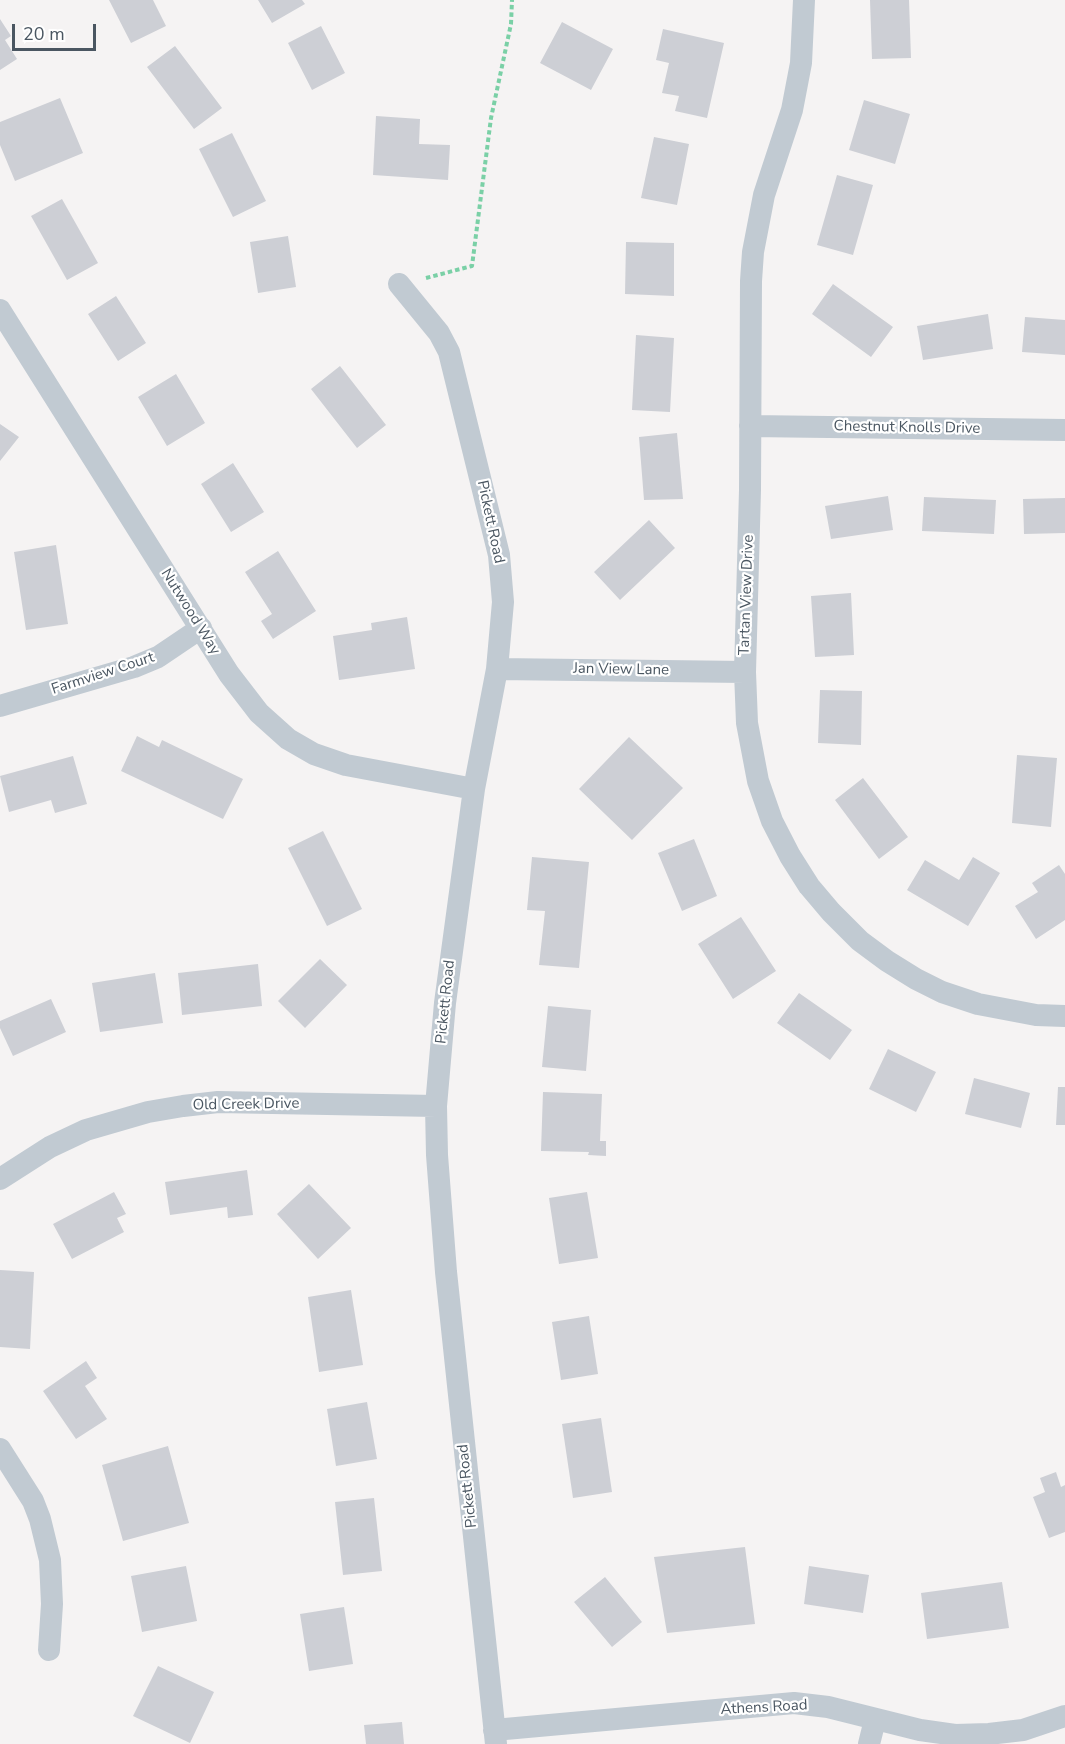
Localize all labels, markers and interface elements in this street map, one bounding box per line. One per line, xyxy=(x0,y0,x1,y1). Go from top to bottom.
scale bar xyxy=(15,12,99,50)
text: 20 m xyxy=(23,22,65,46)
street label: Chestnut Knolls Drive xyxy=(833,418,981,438)
street label: Pickett Road xyxy=(472,479,508,565)
street label: Tartan View Drive xyxy=(736,534,758,656)
street label: Nutwood Way xyxy=(156,566,224,658)
street label: Farmview Court xyxy=(49,649,157,699)
street label: Jan View Lane xyxy=(573,660,669,680)
street label: Pickett Road xyxy=(433,959,459,1045)
street label: Old Creek Drive xyxy=(192,1095,300,1115)
street label: Pickett Road xyxy=(455,1443,481,1529)
street label: Athens Road xyxy=(720,1697,808,1719)

